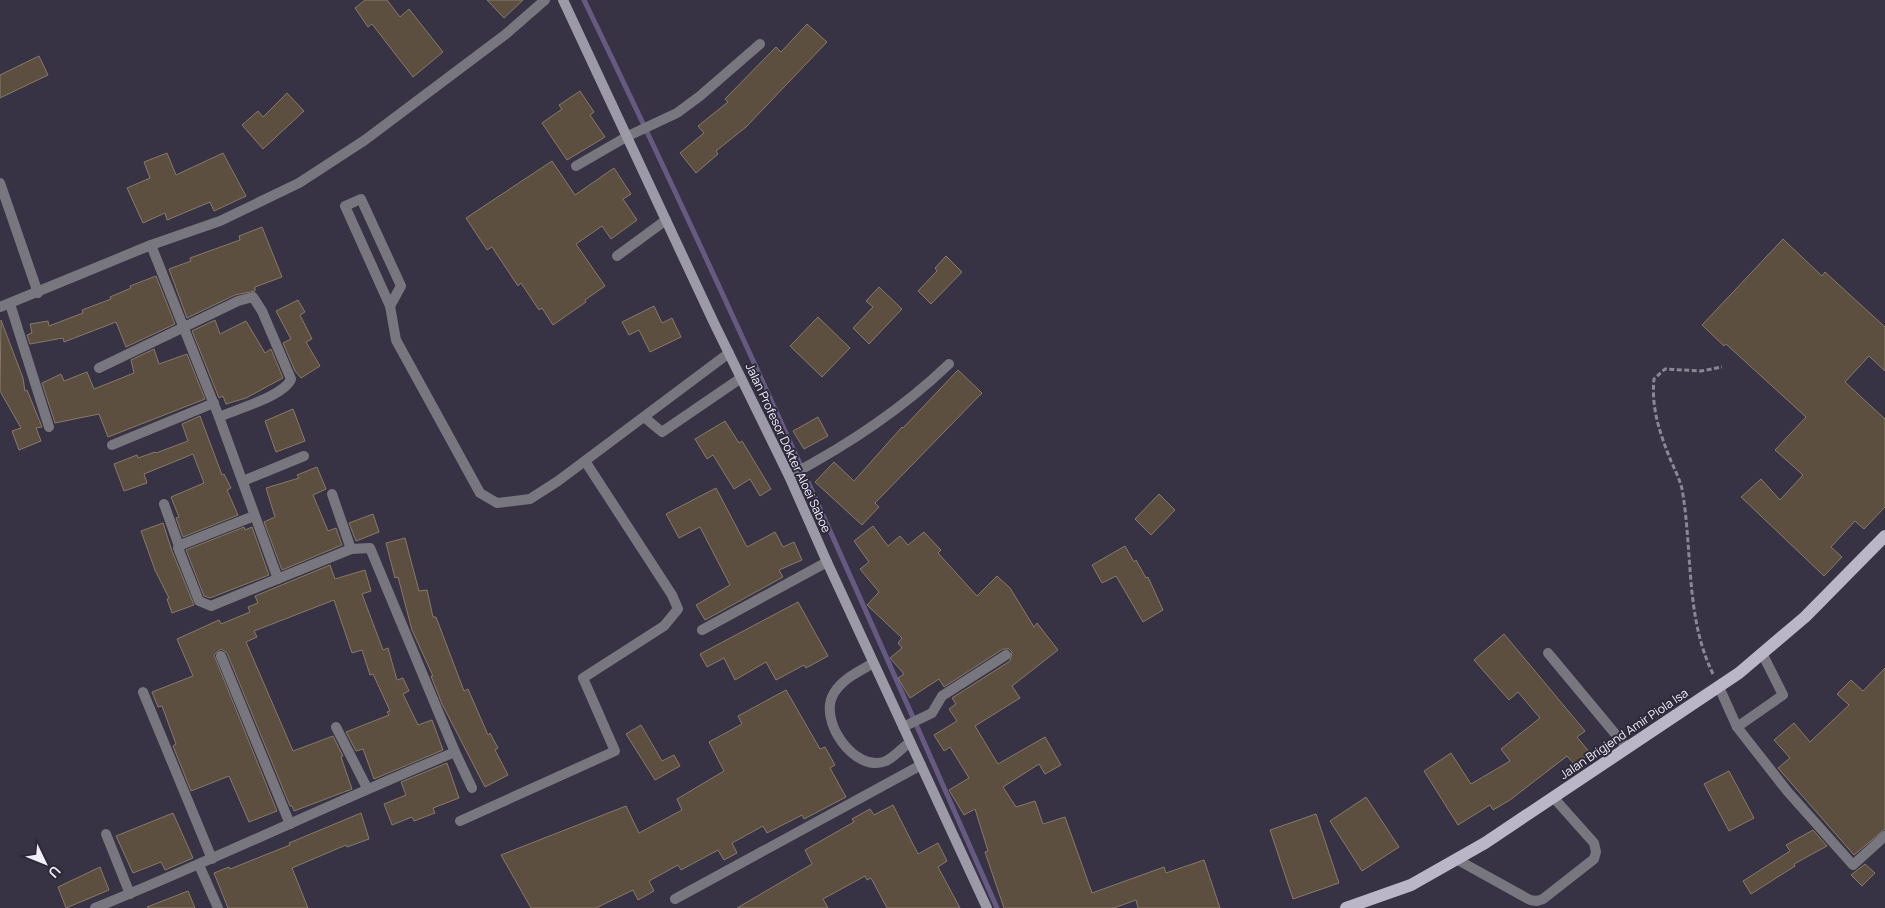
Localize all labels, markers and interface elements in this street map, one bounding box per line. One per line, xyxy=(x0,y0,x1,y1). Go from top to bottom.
street label: Jalan Profesor Dokter Aloei Saboe xyxy=(742,360,835,535)
street label: Jalan Brigjend Amir Piola Isa xyxy=(1556,684,1691,783)
north arrow xyxy=(20,838,70,888)
text: U xyxy=(44,862,65,882)

